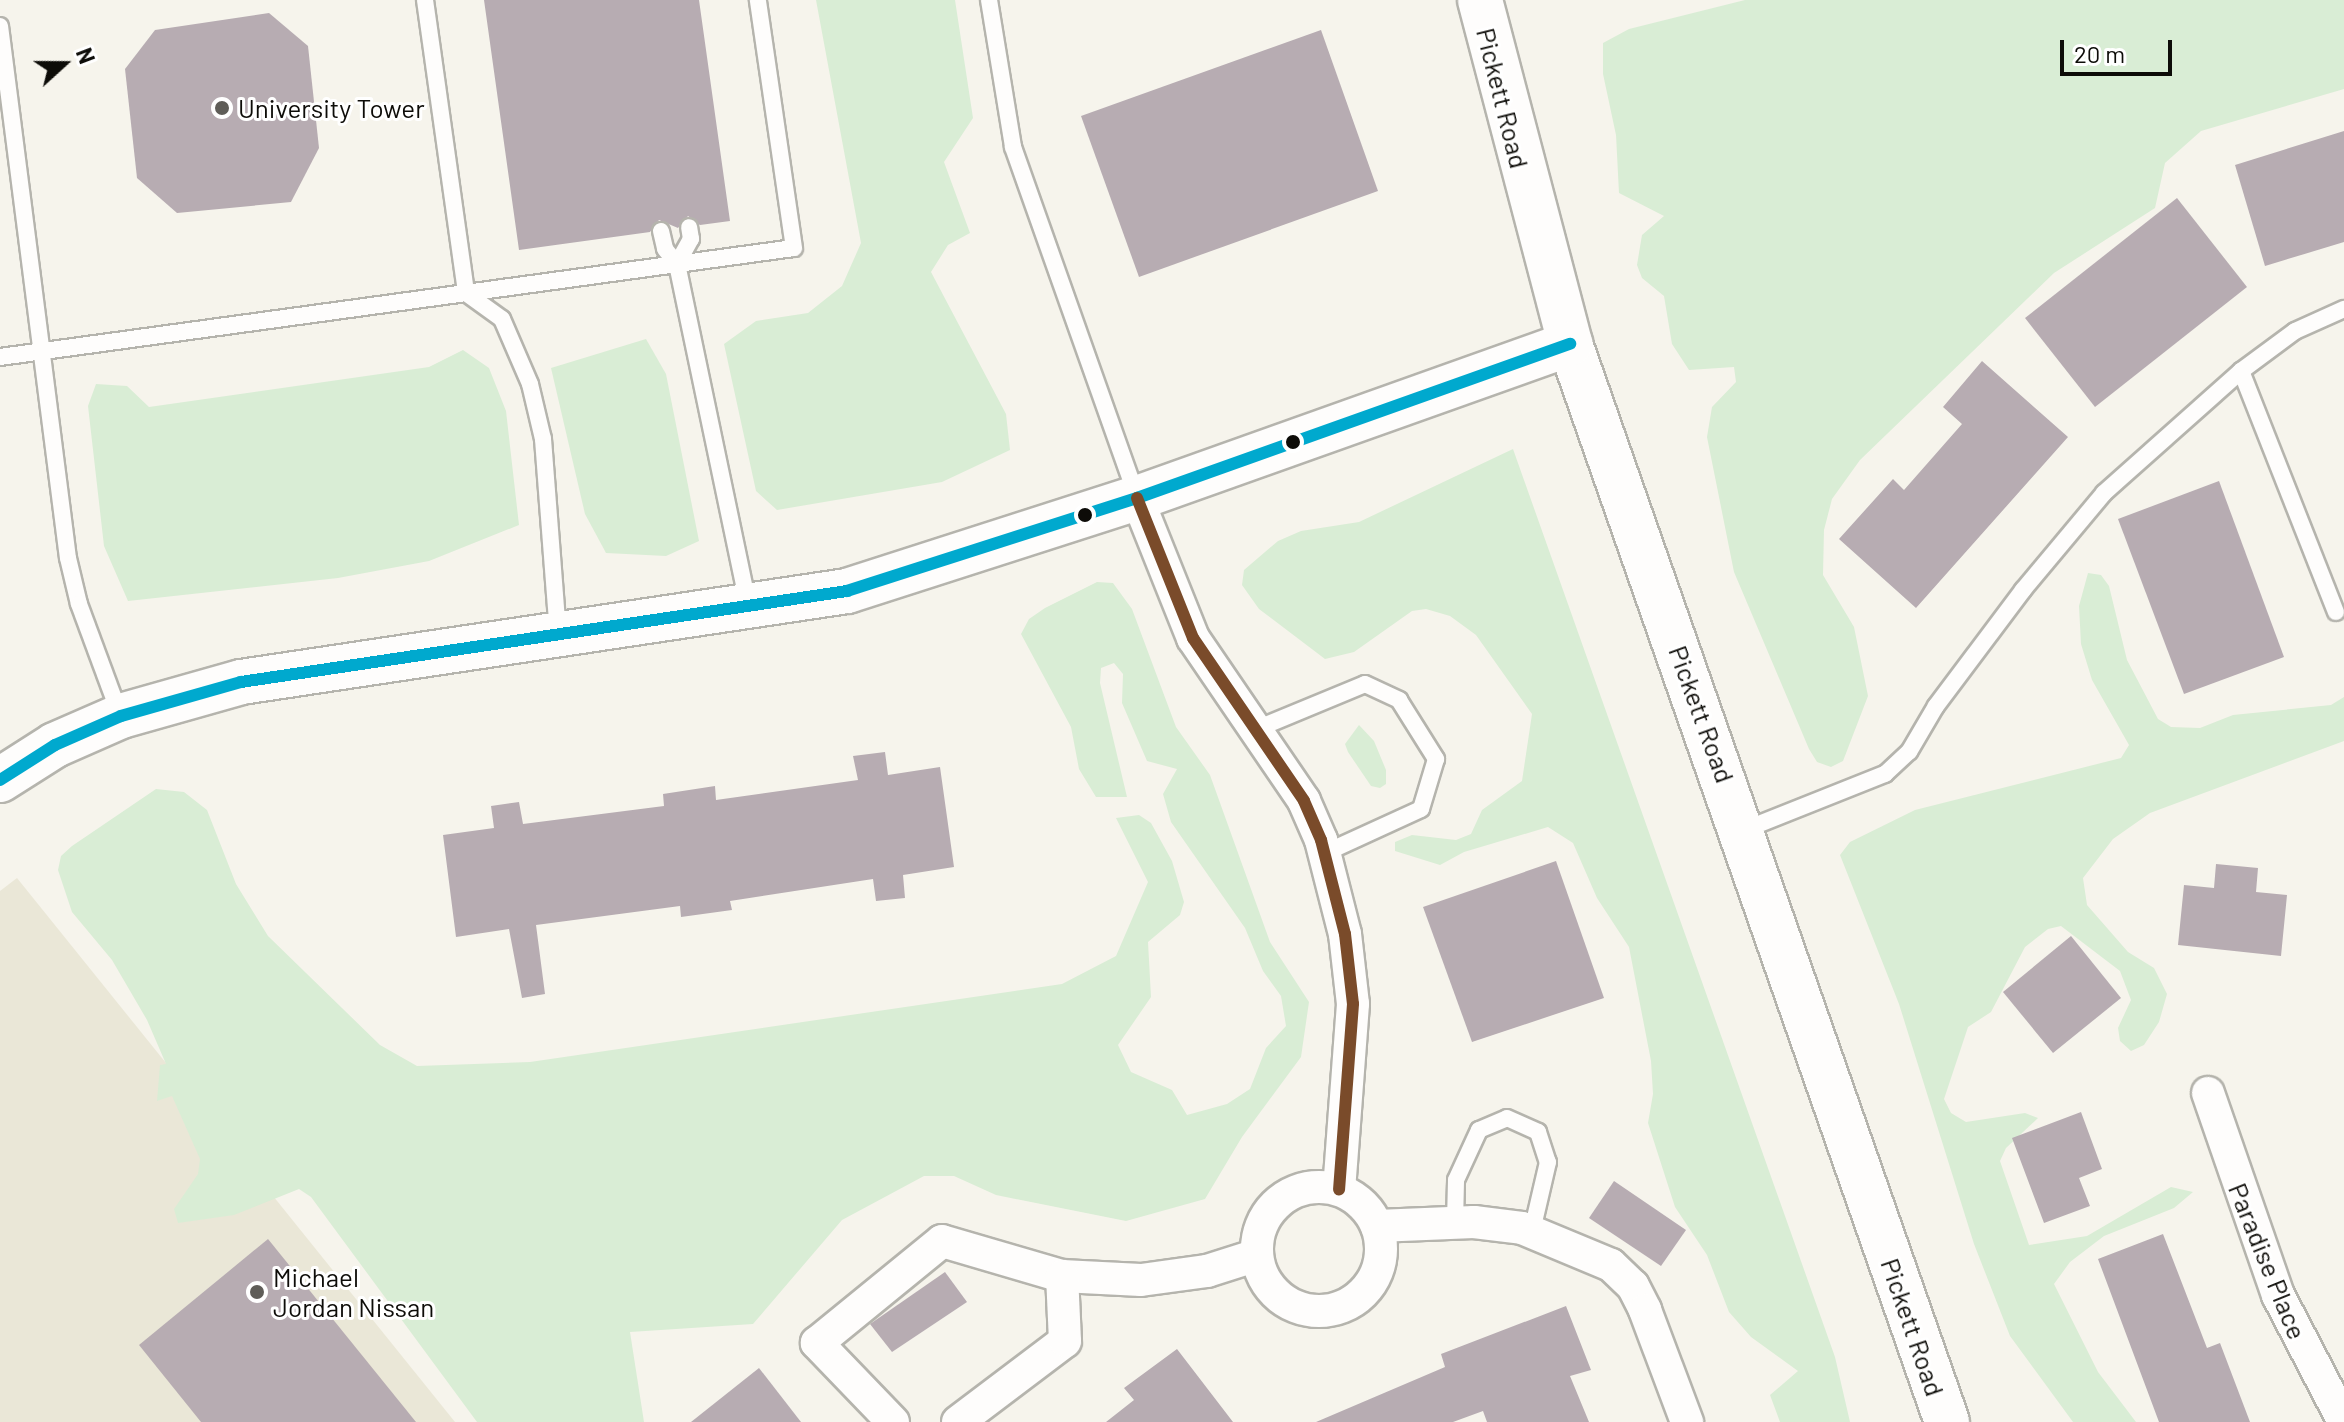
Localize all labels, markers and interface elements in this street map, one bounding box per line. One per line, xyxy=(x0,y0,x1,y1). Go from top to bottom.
north arrow xyxy=(24,24,104,104)
scale bar xyxy=(2064,24,2176,74)
street label: Pickett Road xyxy=(1471,25,1535,171)
text: 20 m xyxy=(2074,39,2125,68)
text: N xyxy=(72,44,101,67)
place label: University Tower xyxy=(238,92,425,124)
marker: University Tower xyxy=(213,99,231,117)
unlabelled marker xyxy=(1285,434,1301,450)
unlabelled marker xyxy=(1077,507,1093,523)
street label: Pickett Road xyxy=(1663,641,1741,787)
street label: Paradise Place xyxy=(2223,1178,2313,1344)
street label: Pickett Road xyxy=(1875,1254,1951,1400)
place label: Michael Jordan Nissan xyxy=(273,1261,434,1322)
marker: Michael Jordan Nissan xyxy=(248,1283,266,1301)

